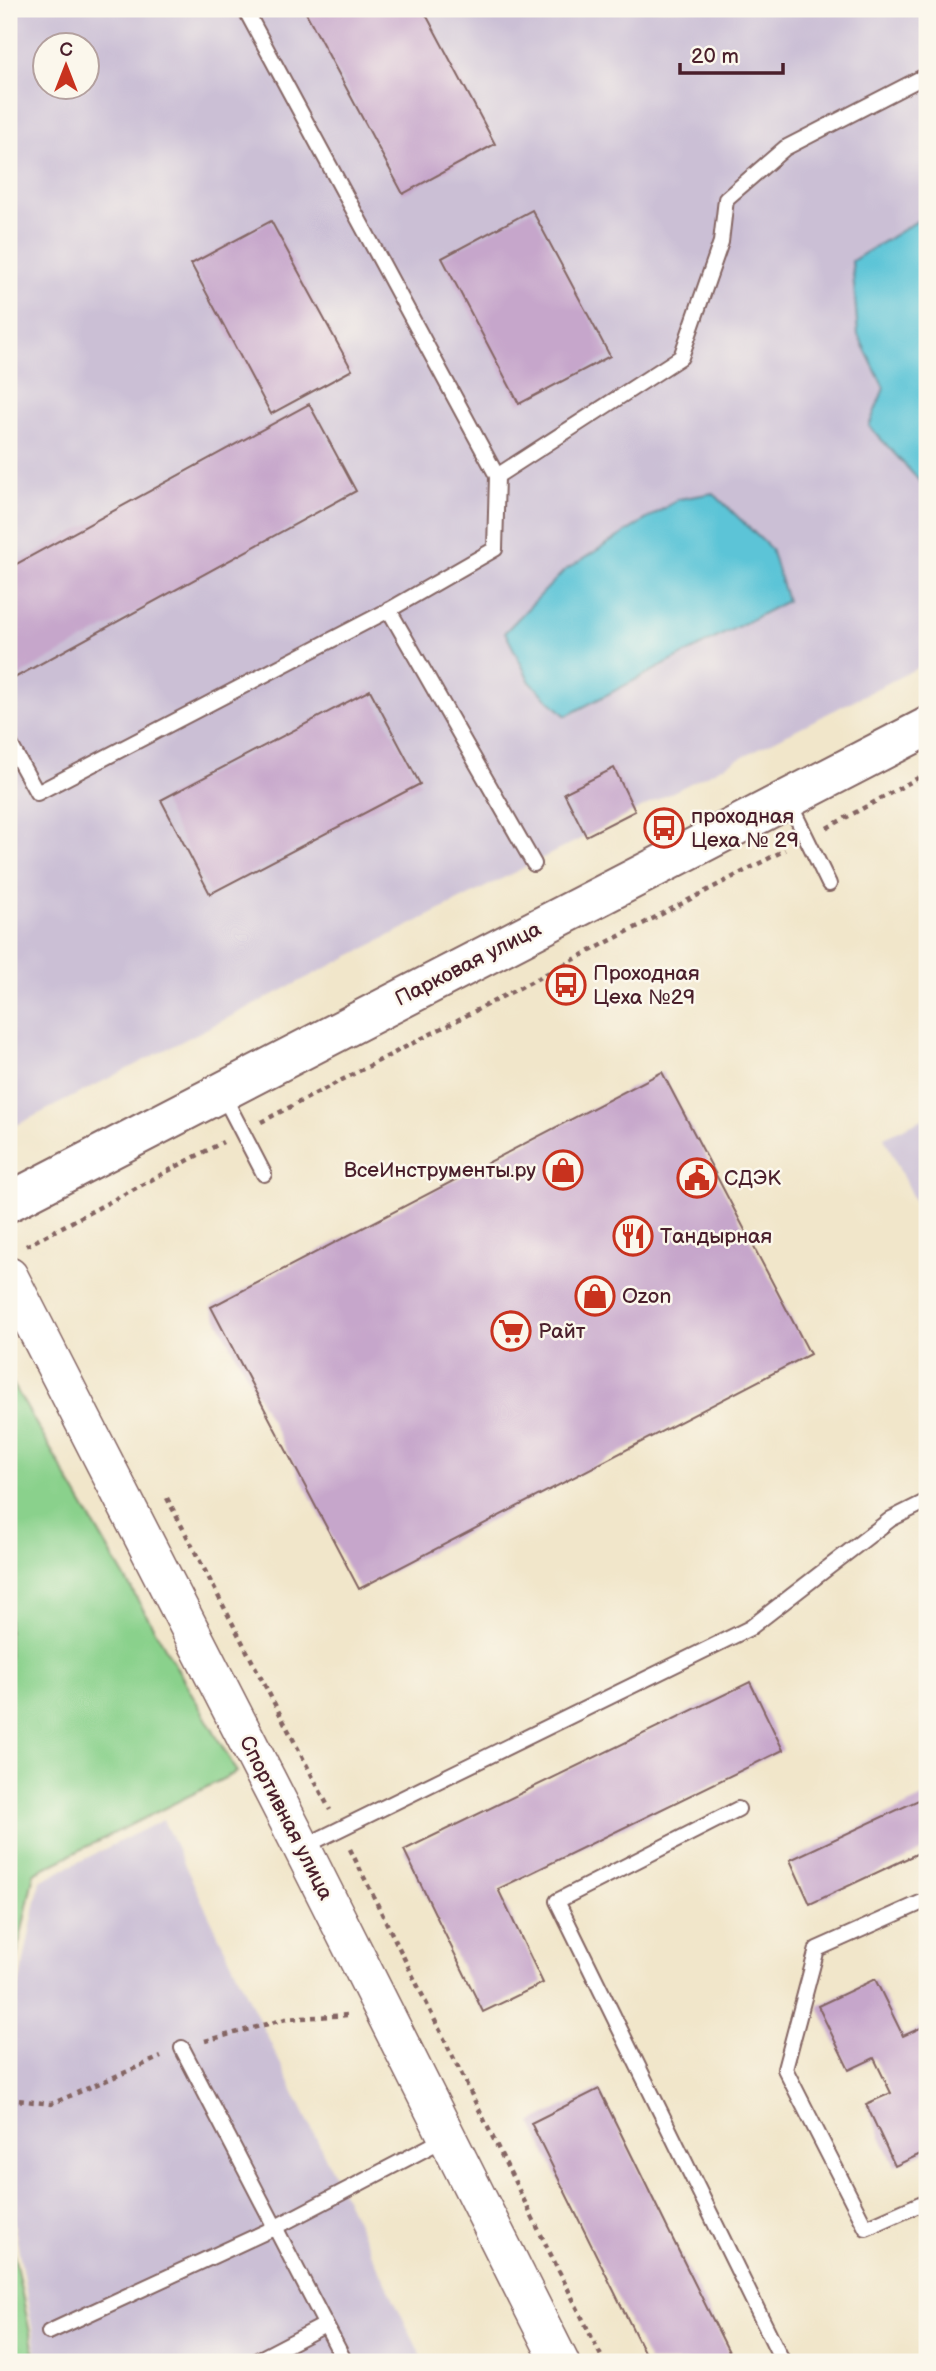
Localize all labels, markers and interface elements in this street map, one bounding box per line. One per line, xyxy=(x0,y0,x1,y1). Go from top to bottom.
north arrow xyxy=(32,32,102,102)
scale bar xyxy=(680,32,784,76)
text: С xyxy=(59,39,73,62)
text: 20 m xyxy=(691,44,739,69)
place label: проходная Цеха № 29 xyxy=(691,804,799,853)
bus stop icon: проходная Цеха № 29 xyxy=(643,807,685,849)
street label: Парковая улица xyxy=(391,916,546,1012)
place label: Проходная Цеха №29 xyxy=(593,961,700,1010)
bus stop icon: Проходная Цеха №29 xyxy=(545,964,587,1006)
shop icon: ВсеИнструменты.ру xyxy=(542,1149,584,1191)
public building icon: СДЭК xyxy=(676,1157,718,1199)
place label: ВсеИнструменты.ру xyxy=(344,1158,536,1183)
place label: СДЭК xyxy=(724,1166,781,1191)
restaurant icon: Тандырная xyxy=(612,1215,654,1257)
place label: Тандырная xyxy=(660,1224,772,1249)
shop icon: Ozon xyxy=(574,1275,616,1317)
place label: Ozon xyxy=(622,1284,671,1309)
supermarket icon: Райт xyxy=(490,1310,532,1352)
place label: Райт xyxy=(538,1319,586,1344)
street label: Спортивная улица xyxy=(234,1732,338,1905)

